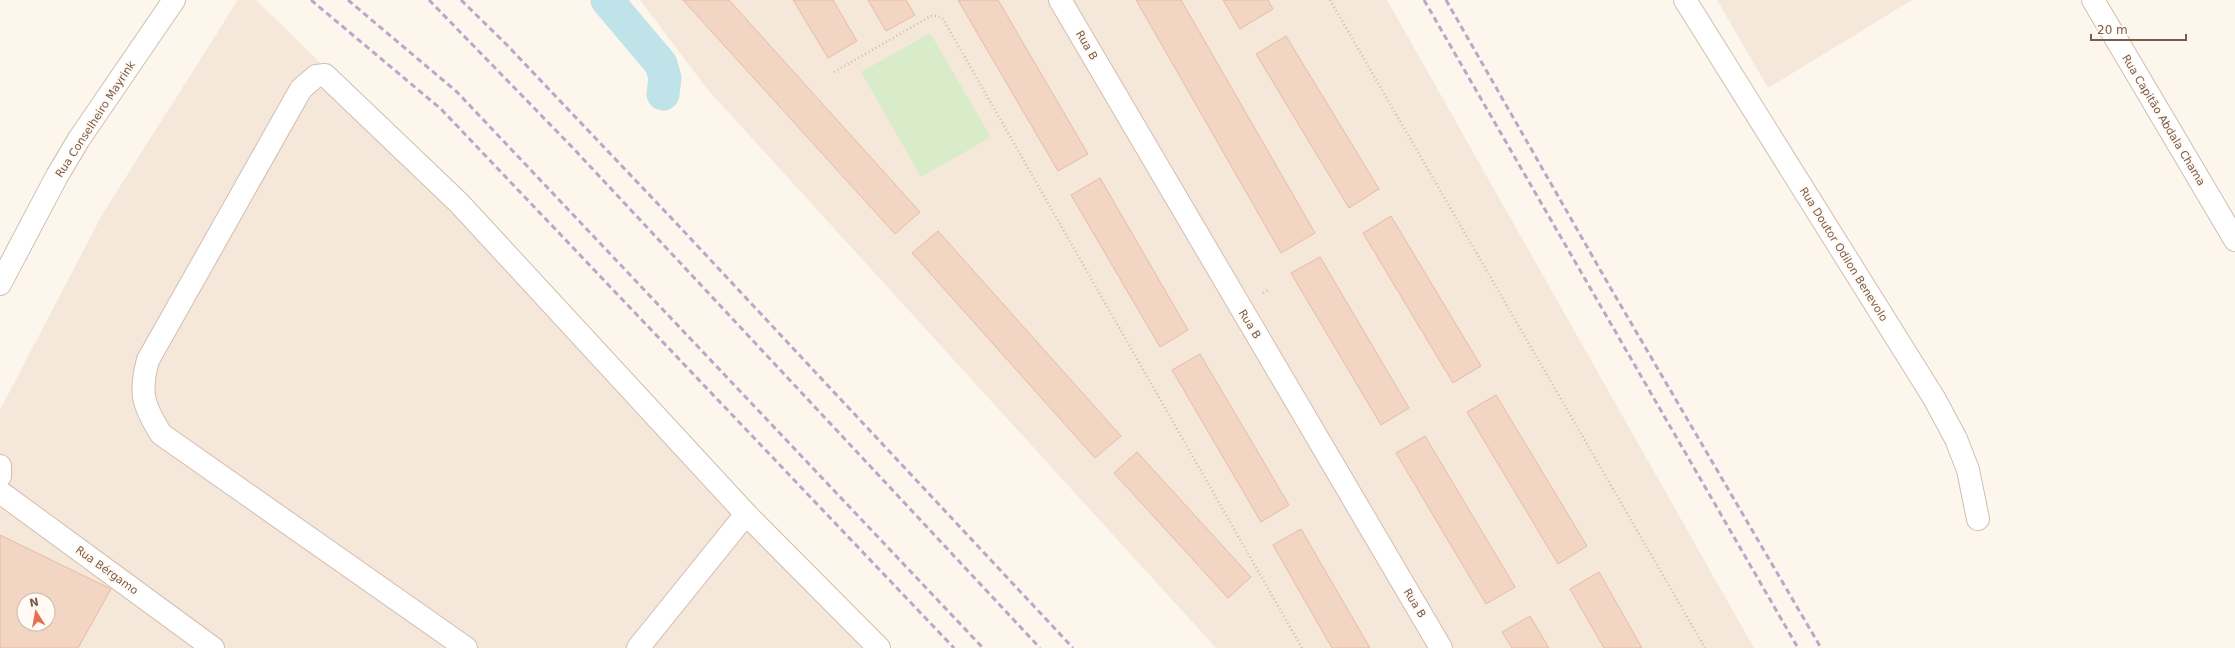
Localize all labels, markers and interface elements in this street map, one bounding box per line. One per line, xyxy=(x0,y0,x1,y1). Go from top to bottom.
scale bar xyxy=(2091,16,2186,42)
text: 20 m xyxy=(2097,23,2128,37)
street label: Rua B xyxy=(1073,28,1100,62)
street label: Rua Capitão Abdala Chama xyxy=(2119,52,2208,188)
street label: Rua Conselheiro Mayrink xyxy=(53,58,138,180)
street label: Rua Doutor Odilon Benevolo xyxy=(1797,185,1890,324)
street label: Rua B xyxy=(1236,307,1263,341)
street label: Rua Bérgamo xyxy=(73,543,141,598)
street label: Rua B xyxy=(1401,586,1428,620)
north arrow xyxy=(16,592,56,632)
text: N xyxy=(28,595,40,610)

